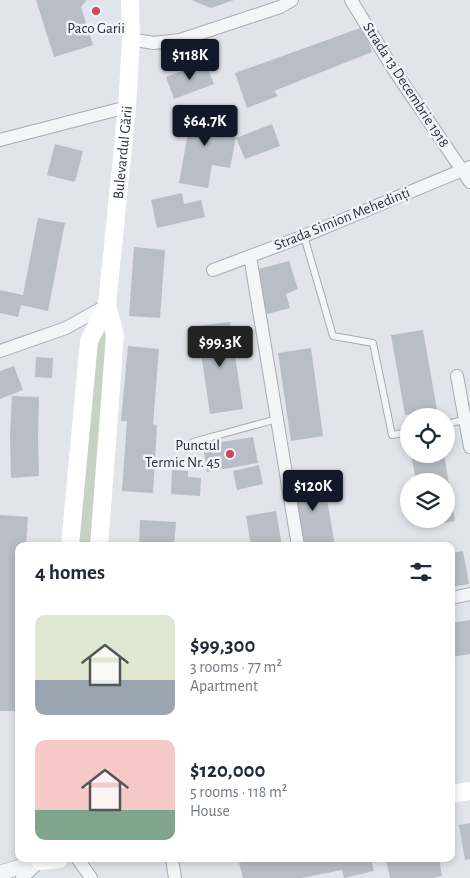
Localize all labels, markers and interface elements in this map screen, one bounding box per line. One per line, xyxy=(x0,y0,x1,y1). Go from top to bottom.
marker: Paco Garii xyxy=(90,5,102,17)
street label: Strada 13 Decembrie 1918 xyxy=(360,20,452,150)
place label: Paco Garii xyxy=(67,21,125,36)
pin: $118K xyxy=(155,38,225,81)
text: $118K xyxy=(172,47,208,63)
pin: $64.7K xyxy=(164,104,246,147)
street label: Bulevardul Gării xyxy=(110,105,135,200)
text: $64.7K xyxy=(184,113,226,129)
street label: Strada Simion Mehedinți xyxy=(272,185,412,254)
pin: $99.3K xyxy=(179,326,261,368)
text: $99.3K xyxy=(199,334,241,350)
map controls xyxy=(400,408,455,528)
button: locate xyxy=(400,408,455,463)
place label: Punctul Termic Nr. 45 xyxy=(145,438,220,470)
marker: Punctul Termic Nr. 45 xyxy=(224,448,236,460)
pin: $120K xyxy=(278,470,348,512)
button: layers xyxy=(400,473,455,528)
text: $120K xyxy=(294,478,332,494)
icon: filters xyxy=(407,558,435,586)
text: 4 homes xyxy=(35,562,105,583)
icon: home xyxy=(75,635,135,695)
text: $99,300 xyxy=(190,635,255,656)
text: 3 rooms · 77 m² xyxy=(190,659,282,675)
text: Apartment xyxy=(190,678,258,694)
icon: home xyxy=(75,760,135,820)
text: $120,000 xyxy=(190,760,265,781)
text: 5 rooms · 118 m² xyxy=(190,784,287,800)
text: House xyxy=(190,803,230,819)

